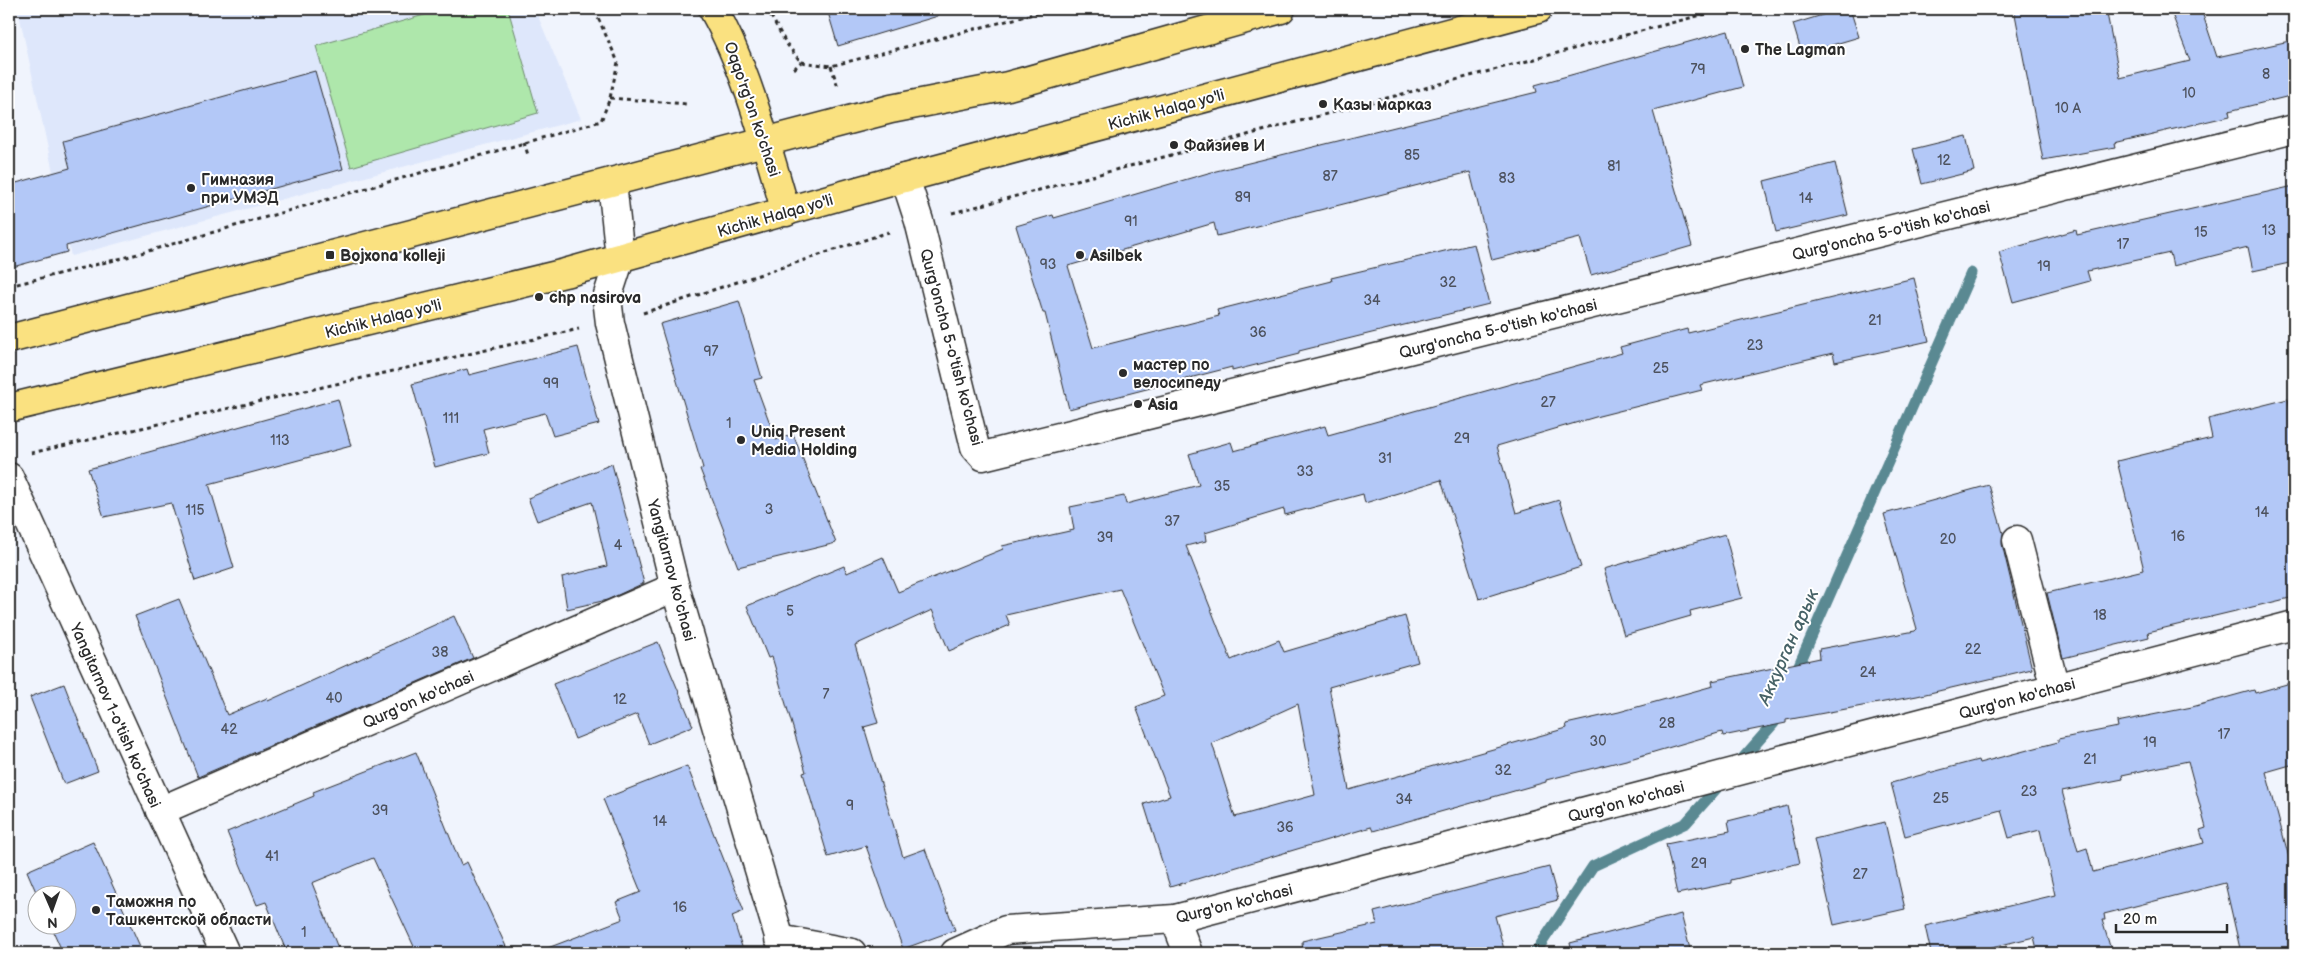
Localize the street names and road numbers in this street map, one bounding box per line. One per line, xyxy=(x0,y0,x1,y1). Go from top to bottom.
street label: Oqqo'rg'on ko'chasi xyxy=(720,40,784,179)
street label: Kichik Halqa yo'li xyxy=(1106,86,1227,135)
street label: Kichik Halqa yo'li xyxy=(715,191,836,242)
street label: Qurg'oncha 5-o'tish ko'chasi xyxy=(1790,198,1992,265)
street label: Qurg'oncha 5-o'tish ko'chasi xyxy=(915,247,986,448)
street label: Kichik Halqa yo'li xyxy=(323,296,444,343)
street label: Qurg'oncha 5-o'tish ko'chasi xyxy=(1397,296,1599,363)
street label: Yangitarnov ko'chasi xyxy=(642,496,699,643)
street label: Yangitarnov 1-o'tish ko'chasi xyxy=(65,619,164,811)
street label: Qurg'on ko'chasi xyxy=(360,667,477,733)
street label: Qurg'on ko'chasi xyxy=(1957,675,2078,724)
street label: Qurg'on ko'chasi xyxy=(1566,778,1687,827)
street label: Qurg'on ko'chasi xyxy=(1174,881,1295,928)

